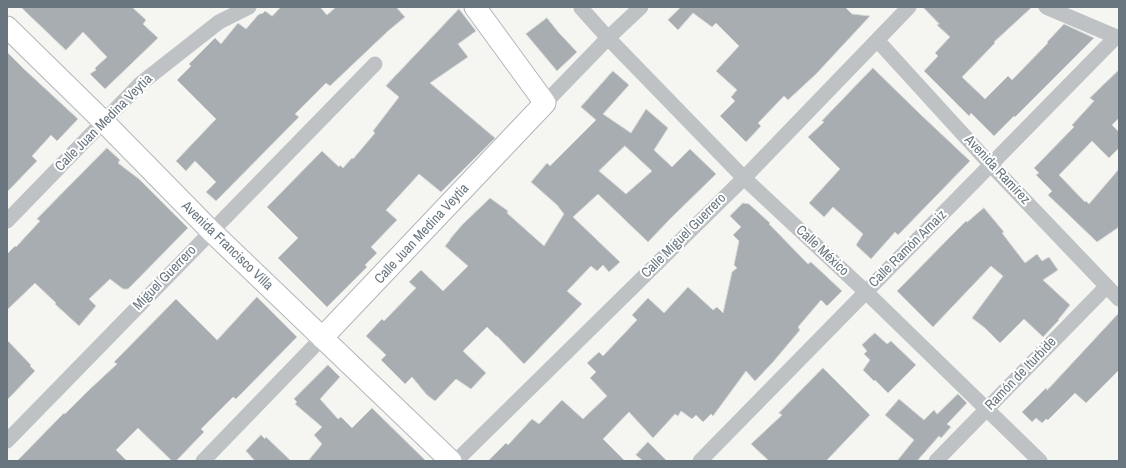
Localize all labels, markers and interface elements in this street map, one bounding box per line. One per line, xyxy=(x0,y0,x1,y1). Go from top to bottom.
street label: Calle Juan Medina Veytia xyxy=(52,71,156,175)
street label: Avenida Ramírez xyxy=(961,132,1033,208)
street label: Calle Juan Medina Veytia xyxy=(371,180,473,288)
street label: Calle Miguel Guerrero xyxy=(638,190,730,282)
street label: Avenida Francisco Villa xyxy=(178,198,276,294)
street label: Calle Ramón Arnaiz xyxy=(866,207,950,291)
street label: Calle México xyxy=(792,222,852,280)
street label: Miguel Guerrero xyxy=(130,242,200,314)
street label: Ramón de Iturbide xyxy=(982,334,1060,414)

